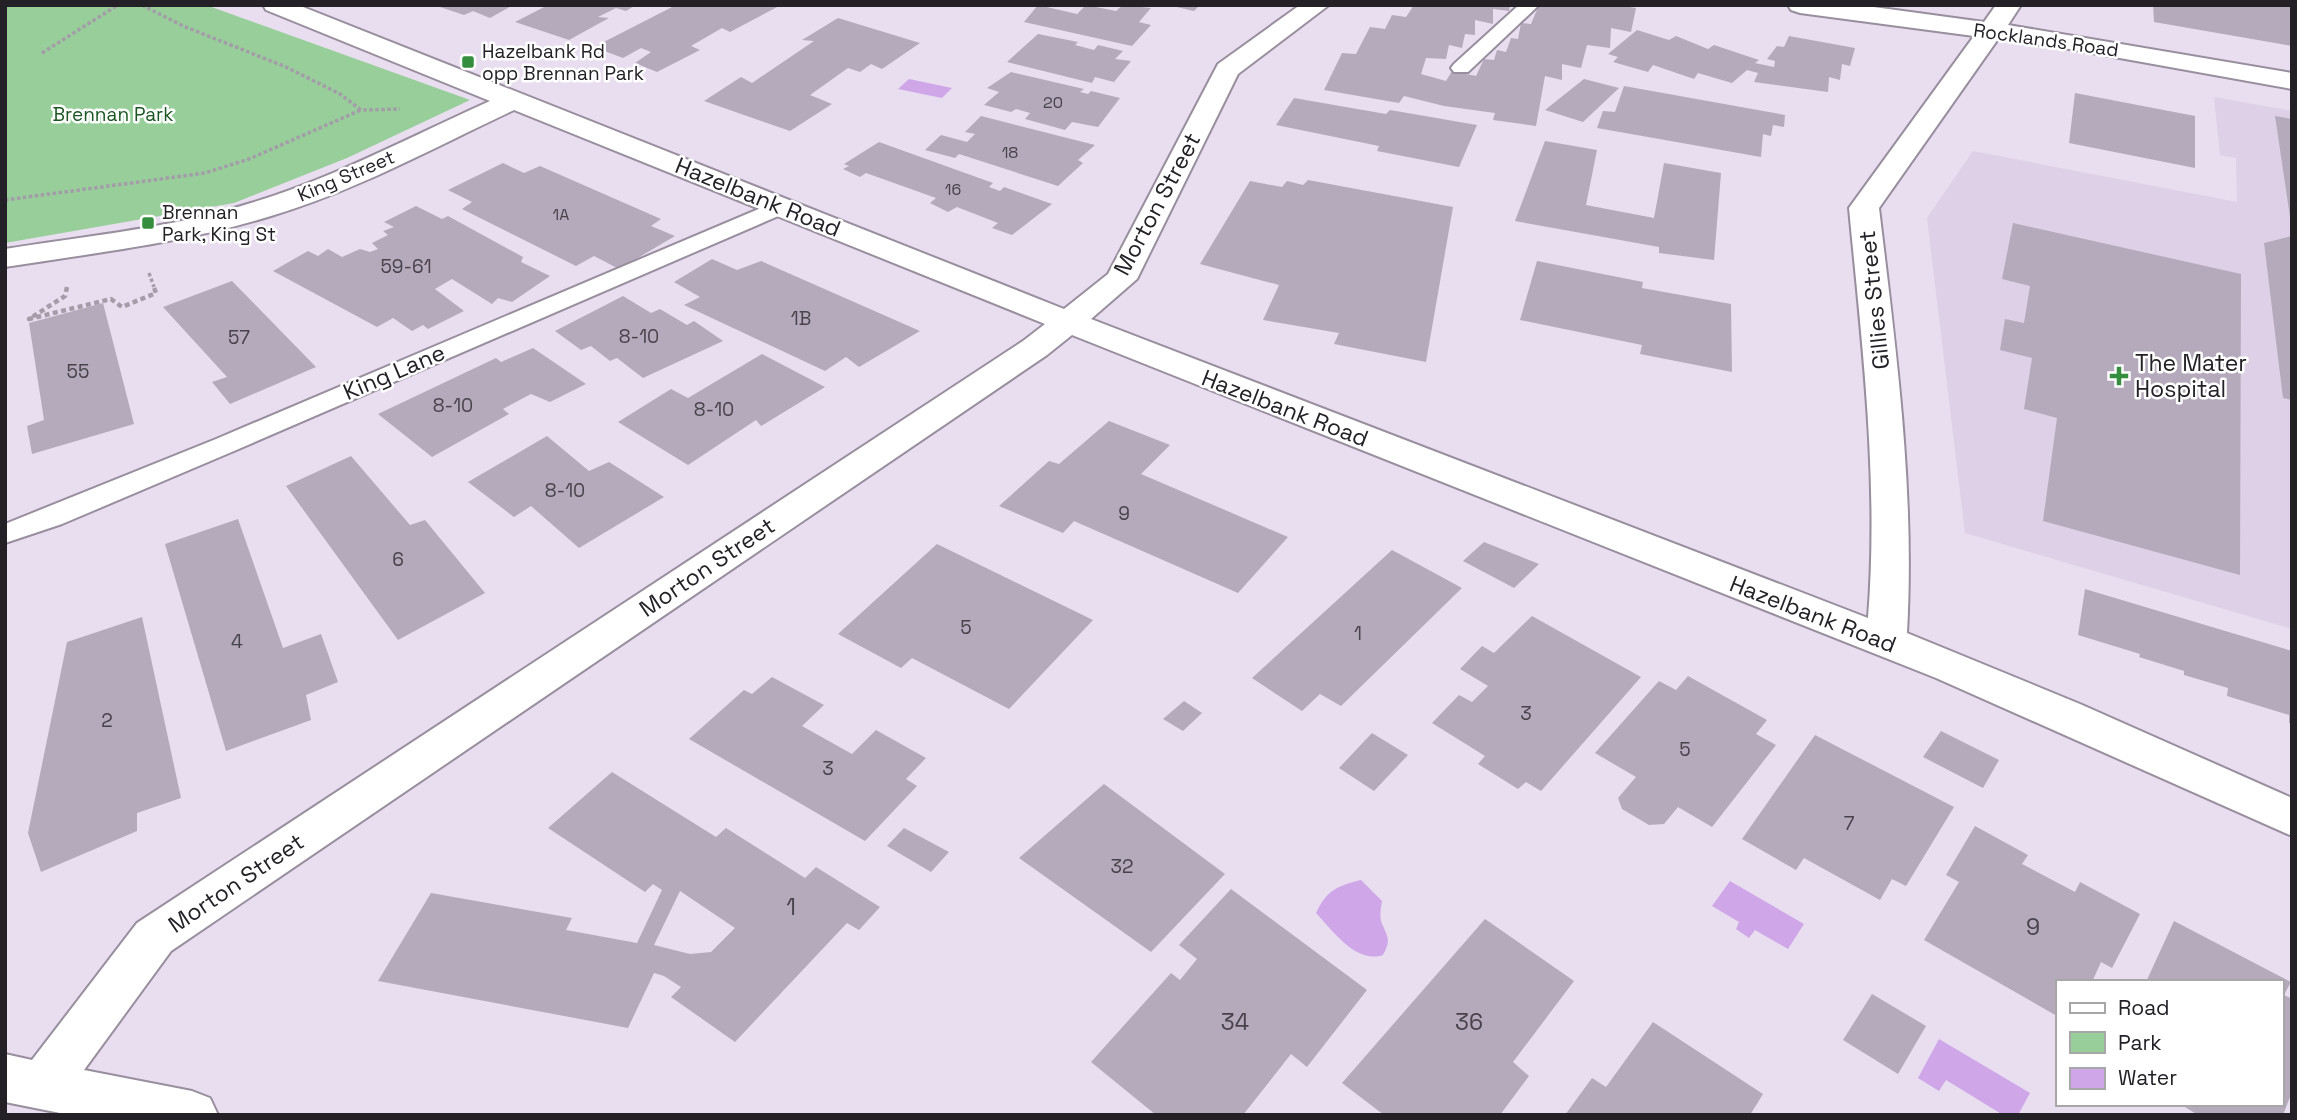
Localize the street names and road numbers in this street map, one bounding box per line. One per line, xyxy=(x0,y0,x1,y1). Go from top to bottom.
street label: Rocklands Road xyxy=(1972,17,2120,63)
street label: Morton Street xyxy=(1107,127,1207,281)
street label: King Street xyxy=(294,144,398,208)
street label: Hazelbank Road xyxy=(671,150,845,244)
street label: Gillies Street xyxy=(1852,229,1896,371)
street label: King Lane xyxy=(338,337,450,407)
street label: Hazelbank Road xyxy=(1197,362,1373,454)
street label: Morton Street xyxy=(633,511,781,623)
street label: Hazelbank Road xyxy=(1725,568,1901,660)
street label: Morton Street xyxy=(162,827,310,939)

